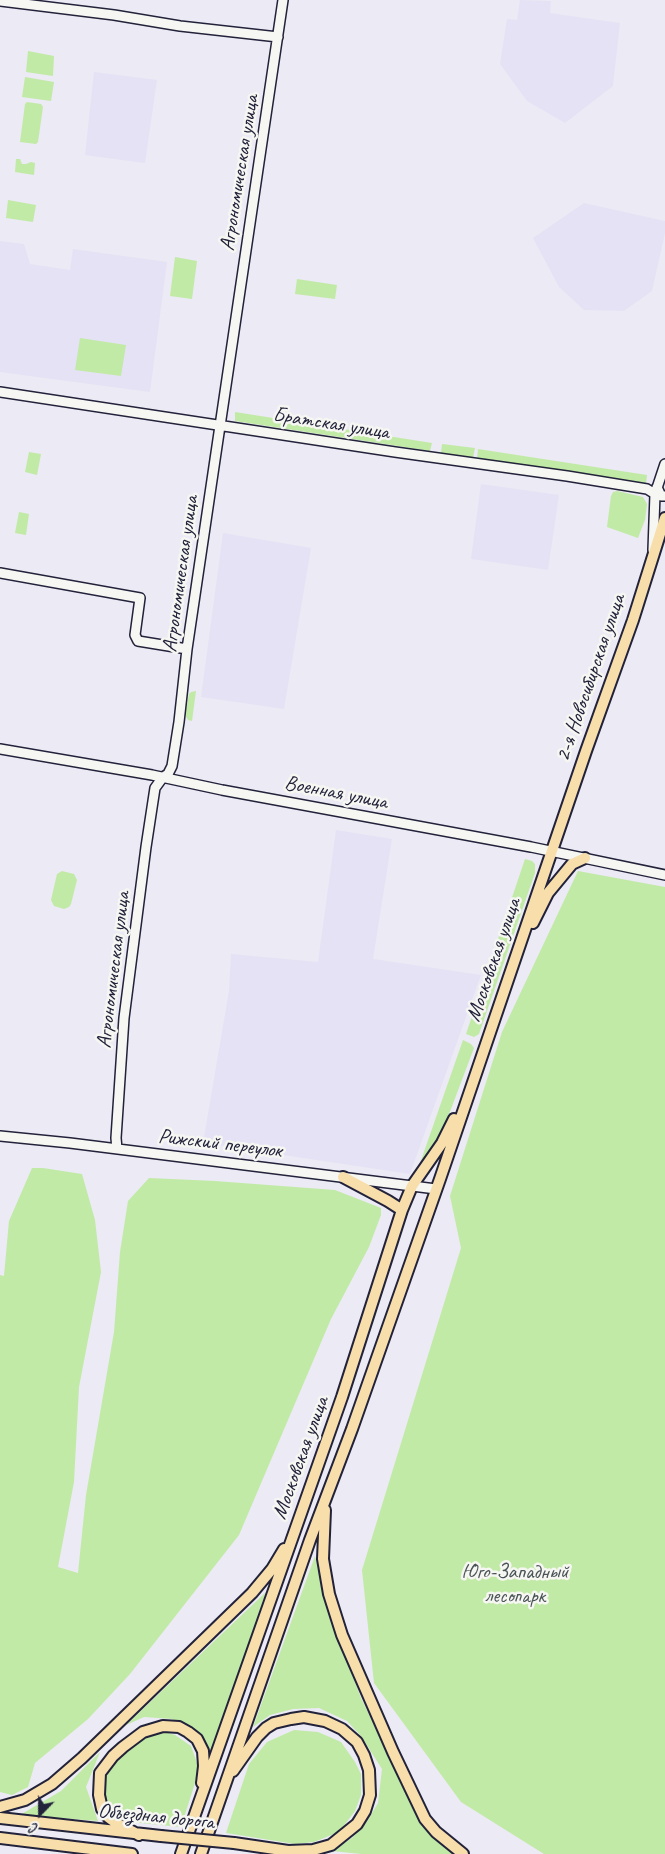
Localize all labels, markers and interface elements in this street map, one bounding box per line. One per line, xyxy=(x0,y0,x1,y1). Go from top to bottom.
street label: Агрономическая улица xyxy=(215,93,265,253)
street label: Братская улица xyxy=(271,402,391,446)
street label: Агрономическая улица xyxy=(158,494,204,654)
street label: 2-я Новосибирская улица xyxy=(551,591,631,765)
street label: Военная улица xyxy=(282,771,390,815)
street label: Агрономическая улица xyxy=(92,890,136,1050)
street label: Московская улица xyxy=(461,895,527,1025)
street label: Рижский переулок xyxy=(157,1124,283,1164)
street label: Московская улица xyxy=(267,1393,335,1523)
park label: Юго-Западный лесопарк xyxy=(461,1559,569,1609)
north arrow xyxy=(15,1789,65,1839)
street label: Объездная дорога xyxy=(97,1798,215,1836)
text: С xyxy=(28,1819,41,1838)

